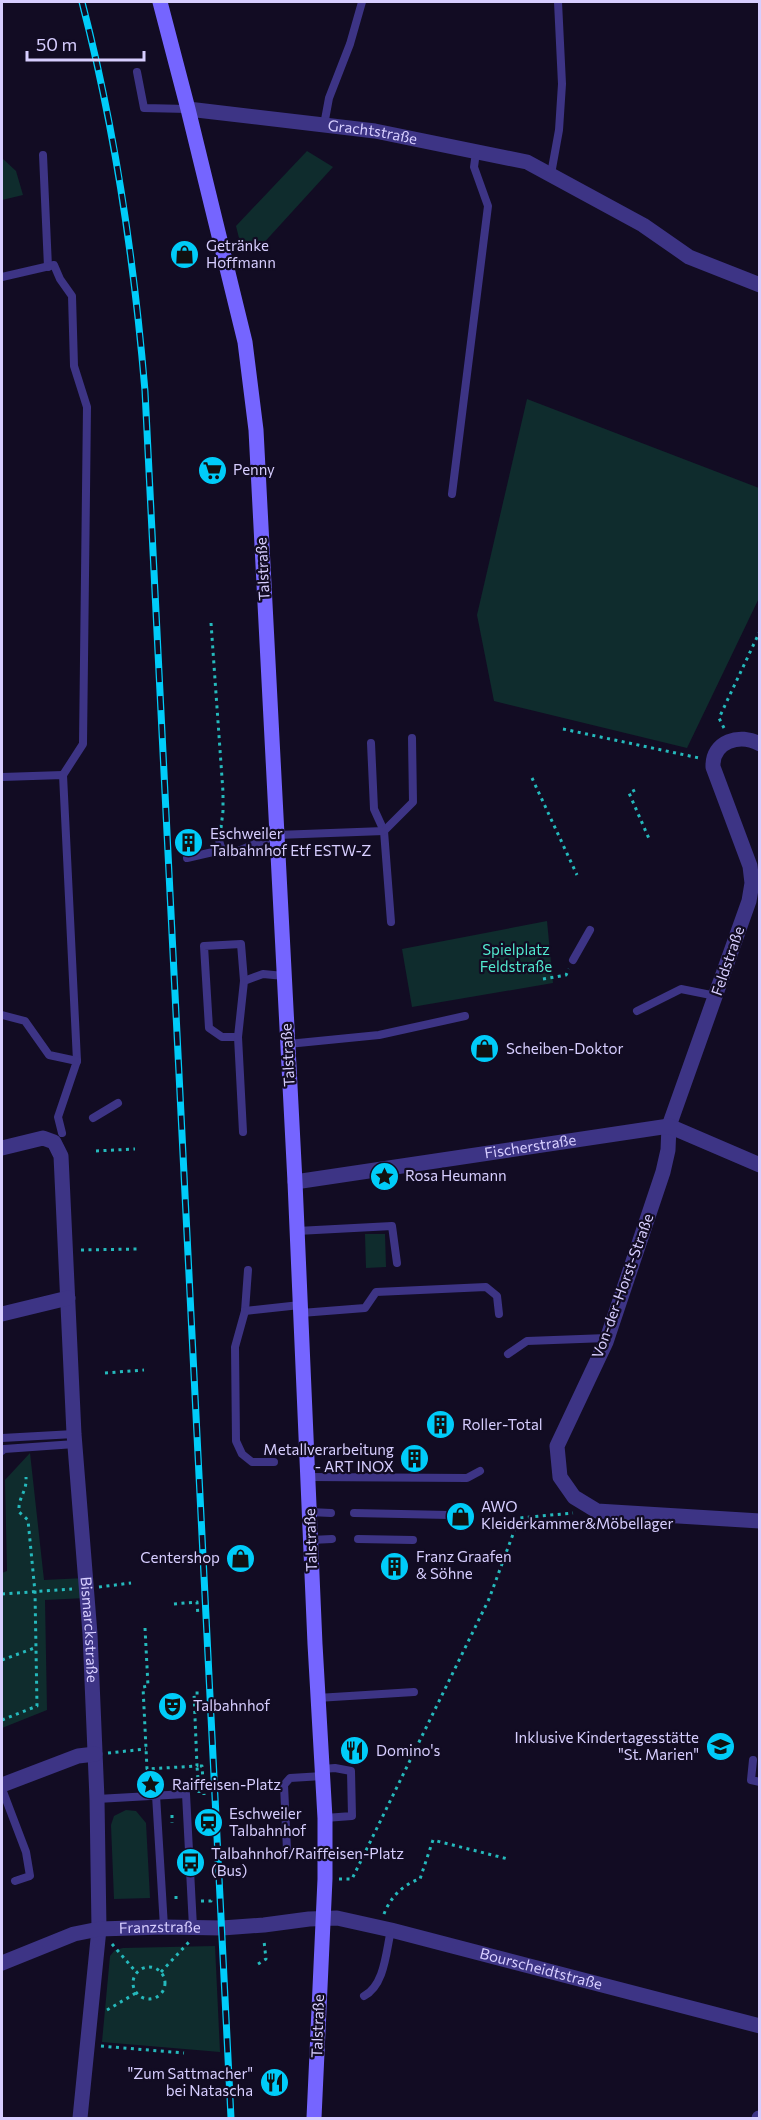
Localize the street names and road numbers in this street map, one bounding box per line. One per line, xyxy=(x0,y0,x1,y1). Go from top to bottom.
street label: Grachtstraße xyxy=(327,116,419,147)
street label: Talstraße xyxy=(251,537,273,601)
street label: Feldstraße xyxy=(707,923,747,998)
street label: Talstraße xyxy=(276,1023,298,1087)
street label: Fischerstraße xyxy=(483,1130,577,1162)
street label: Von-der-Horst-Straße xyxy=(587,1211,657,1361)
street label: Talstraße xyxy=(300,1508,320,1572)
street label: Bismarckstraße xyxy=(77,1576,102,1683)
street label: Franzstraße xyxy=(119,1917,201,1936)
street label: Bourscheidtstraße xyxy=(478,1943,605,1993)
street label: Talstraße xyxy=(307,1994,327,2058)

